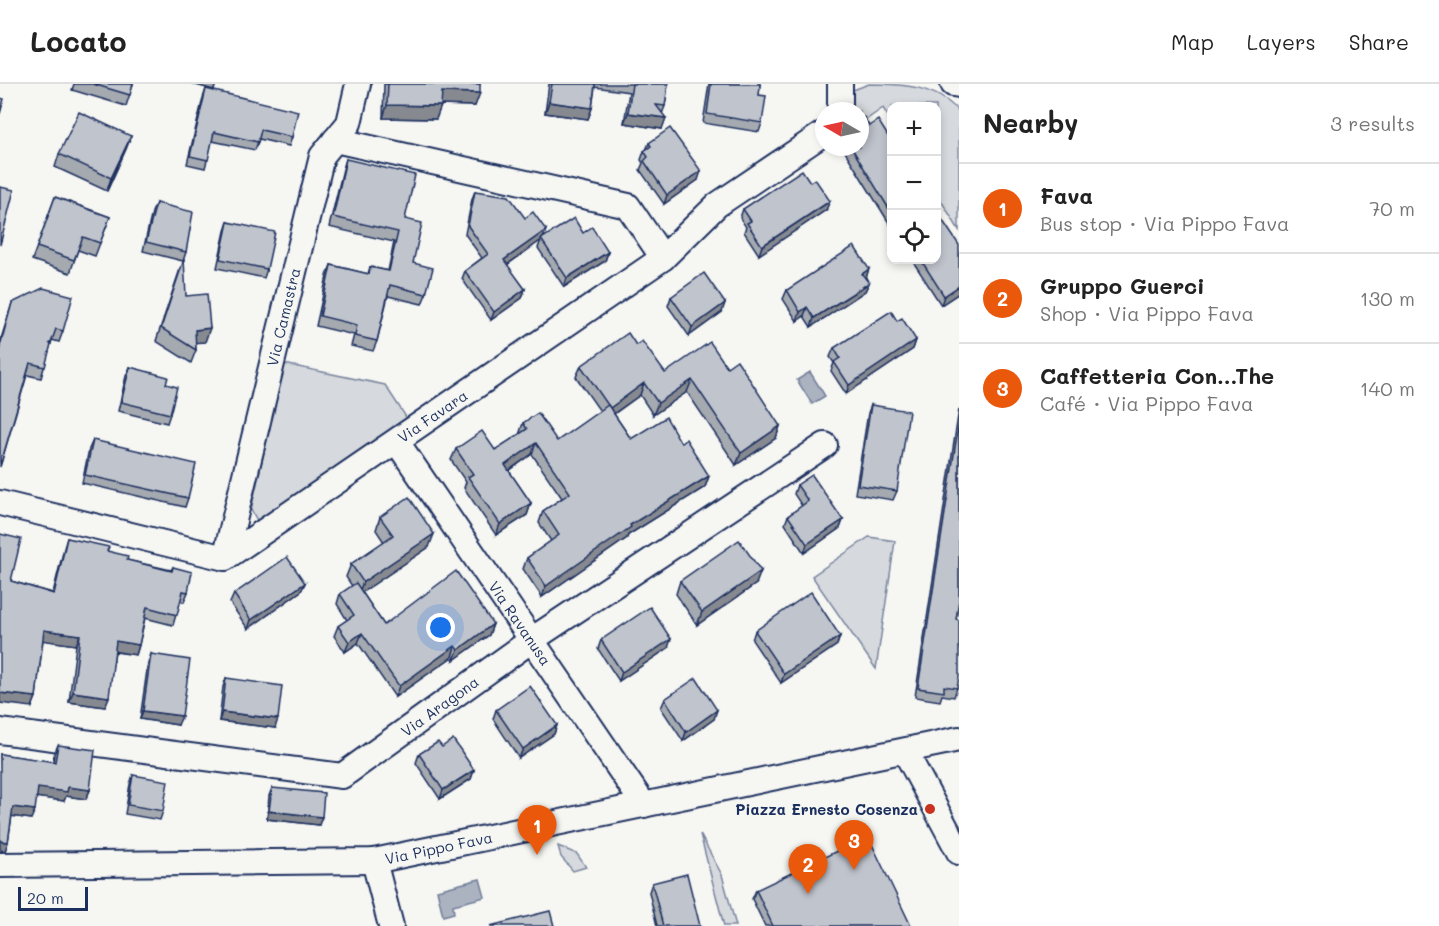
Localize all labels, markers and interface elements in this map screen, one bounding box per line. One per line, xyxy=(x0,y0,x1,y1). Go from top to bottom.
text: Locato xyxy=(30,23,127,59)
text: Map xyxy=(1171,28,1214,55)
text: Layers xyxy=(1247,28,1316,55)
text: Share xyxy=(1349,28,1409,55)
north arrow xyxy=(815,102,869,156)
map controls xyxy=(887,102,941,264)
button: + xyxy=(887,102,941,156)
text: Nearby xyxy=(983,106,1078,140)
text: 3 results xyxy=(1330,110,1415,136)
button: − xyxy=(887,156,941,210)
text: Fava xyxy=(1040,181,1093,210)
text: 1 xyxy=(998,195,1007,221)
text: 70 m xyxy=(1369,195,1415,221)
button: locate xyxy=(887,210,941,264)
text: Bus stop · Via Pippo Fava xyxy=(1040,210,1290,236)
street label: Via Camastra xyxy=(262,266,305,368)
text: Gruppo Guerci xyxy=(1040,271,1205,300)
text: 2 xyxy=(997,285,1008,311)
text: 130 m xyxy=(1360,285,1415,311)
text: Shop · Via Pippo Fava xyxy=(1040,300,1254,326)
text: Caffetteria Con...The xyxy=(1040,361,1274,390)
text: 3 xyxy=(997,375,1009,401)
text: 140 m xyxy=(1360,375,1415,401)
street label: Via Favara xyxy=(394,385,471,447)
text: Café · Via Pippo Fava xyxy=(1040,390,1253,416)
street label: Via Ravanusa xyxy=(484,577,556,669)
your location xyxy=(426,613,455,642)
street label: Via Aragona xyxy=(397,671,482,741)
place label: Piazza Ernesto Cosenza xyxy=(735,799,918,819)
marker: Piazza Ernesto Cosenza xyxy=(923,802,937,816)
pin: 1 xyxy=(518,806,556,855)
pin: 3 xyxy=(834,820,874,870)
street label: Via Pippo Fava xyxy=(383,827,494,868)
pin: 2 xyxy=(788,844,828,894)
scale bar xyxy=(18,884,88,912)
text: 20 m xyxy=(27,887,64,908)

